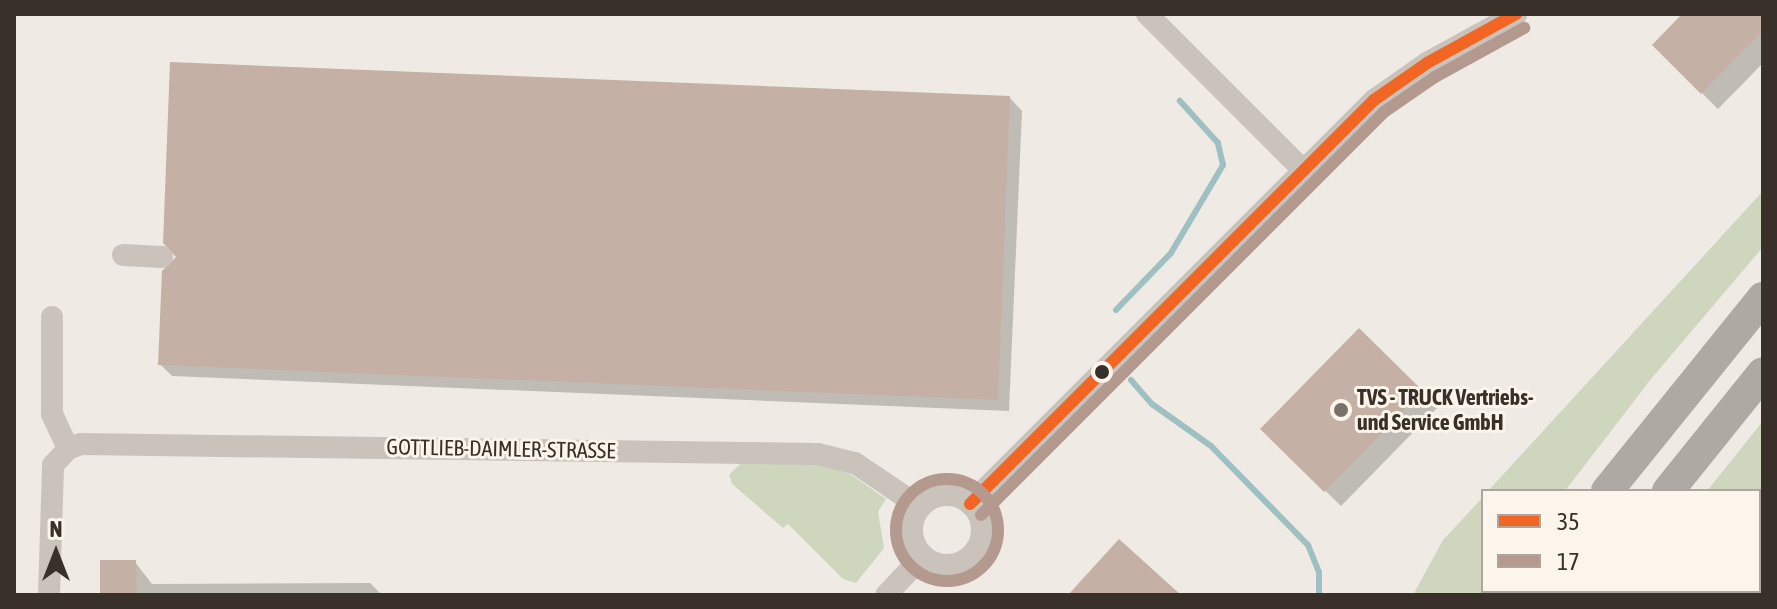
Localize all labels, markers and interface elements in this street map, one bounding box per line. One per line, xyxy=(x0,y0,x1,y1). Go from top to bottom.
unlabelled marker xyxy=(1094,364,1110,380)
place label: TVS - TRUCK Vertriebs- und Service GmbH xyxy=(1357,384,1533,436)
marker: TVS - TRUCK Vertriebs- und Service GmbH xyxy=(1332,401,1350,419)
street label: GOTTLIEB-DAIMLER-STRASSE xyxy=(386,434,616,464)
legend xyxy=(1481,489,1761,593)
text: 35 xyxy=(1557,508,1580,535)
north arrow xyxy=(16,513,96,593)
text: N xyxy=(50,516,62,542)
text: 17 xyxy=(1557,548,1580,575)

